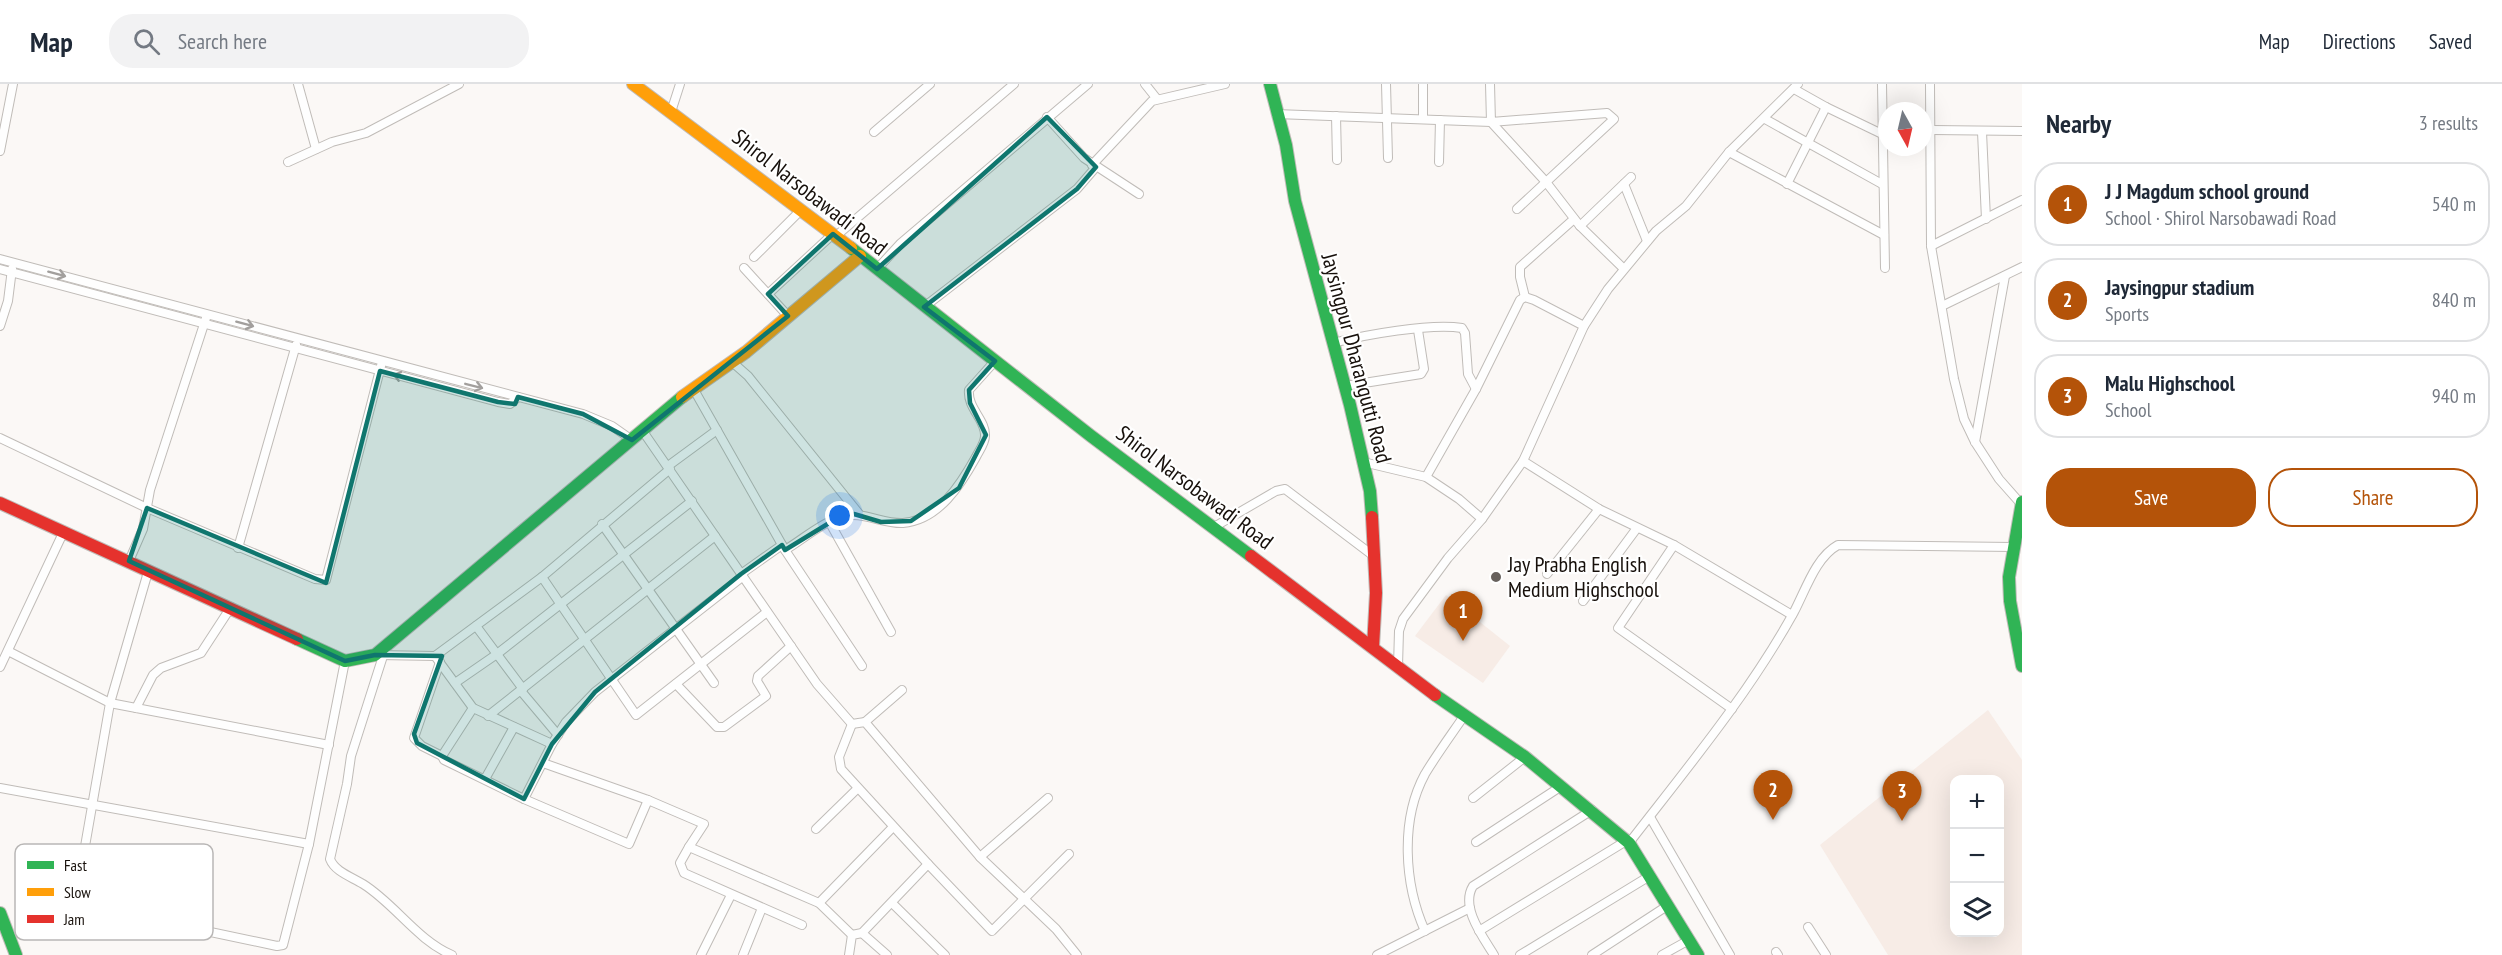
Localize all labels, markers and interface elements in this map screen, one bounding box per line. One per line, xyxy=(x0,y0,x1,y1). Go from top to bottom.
search box xyxy=(109,14,529,68)
text: Map xyxy=(30,23,73,60)
icon: search xyxy=(130,25,163,58)
text: Search here xyxy=(178,27,267,55)
text: Map xyxy=(2259,28,2290,55)
text: Directions xyxy=(2323,28,2396,55)
text: Saved xyxy=(2429,28,2472,55)
north arrow xyxy=(1878,102,1932,156)
text: Nearby xyxy=(2046,107,2111,140)
text: 3 results xyxy=(2419,110,2478,136)
street label: Shirol Narsobawadi Road xyxy=(727,123,893,261)
text: J J Magdum school ground xyxy=(2105,177,2309,205)
text: 1 xyxy=(2063,191,2072,217)
text: 540 m xyxy=(2432,191,2476,217)
text: School · Shirol Narsobawadi Road xyxy=(2105,205,2336,231)
street label: Jaysingpur Dharangutti Road xyxy=(1315,249,1399,466)
one-way arrow xyxy=(47,269,66,280)
text: Jaysingpur stadium xyxy=(2105,273,2254,301)
text: 2 xyxy=(2063,287,2072,313)
text: 840 m xyxy=(2432,287,2476,313)
text: Sports xyxy=(2105,301,2149,327)
one-way arrow xyxy=(235,319,254,331)
text: Malu Highschool xyxy=(2105,369,2235,397)
one-way arrow xyxy=(393,370,412,382)
one-way arrow xyxy=(464,381,483,393)
text: 3 xyxy=(2063,383,2072,409)
text: 940 m xyxy=(2432,383,2476,409)
text: School xyxy=(2105,397,2151,423)
street label: Shirol Narsobawadi Road xyxy=(1111,419,1279,555)
button: Save xyxy=(2046,468,2256,527)
button: Share xyxy=(2268,468,2478,527)
your location xyxy=(825,501,854,530)
place label: Jay Prabha English Medium Highschool xyxy=(1507,550,1660,603)
marker: Jay Prabha English Medium Highschool xyxy=(1489,570,1503,584)
pin: 1 xyxy=(1444,592,1482,641)
pin: 2 xyxy=(1754,770,1792,820)
pin: 3 xyxy=(1882,772,1922,821)
map controls xyxy=(1950,775,2004,937)
button: + xyxy=(1950,775,2004,829)
button: − xyxy=(1950,829,2004,883)
legend xyxy=(15,844,213,940)
text: Fast xyxy=(64,855,87,875)
text: Slow xyxy=(64,882,91,902)
button: layers xyxy=(1950,883,2004,937)
text: Jam xyxy=(63,909,85,929)

